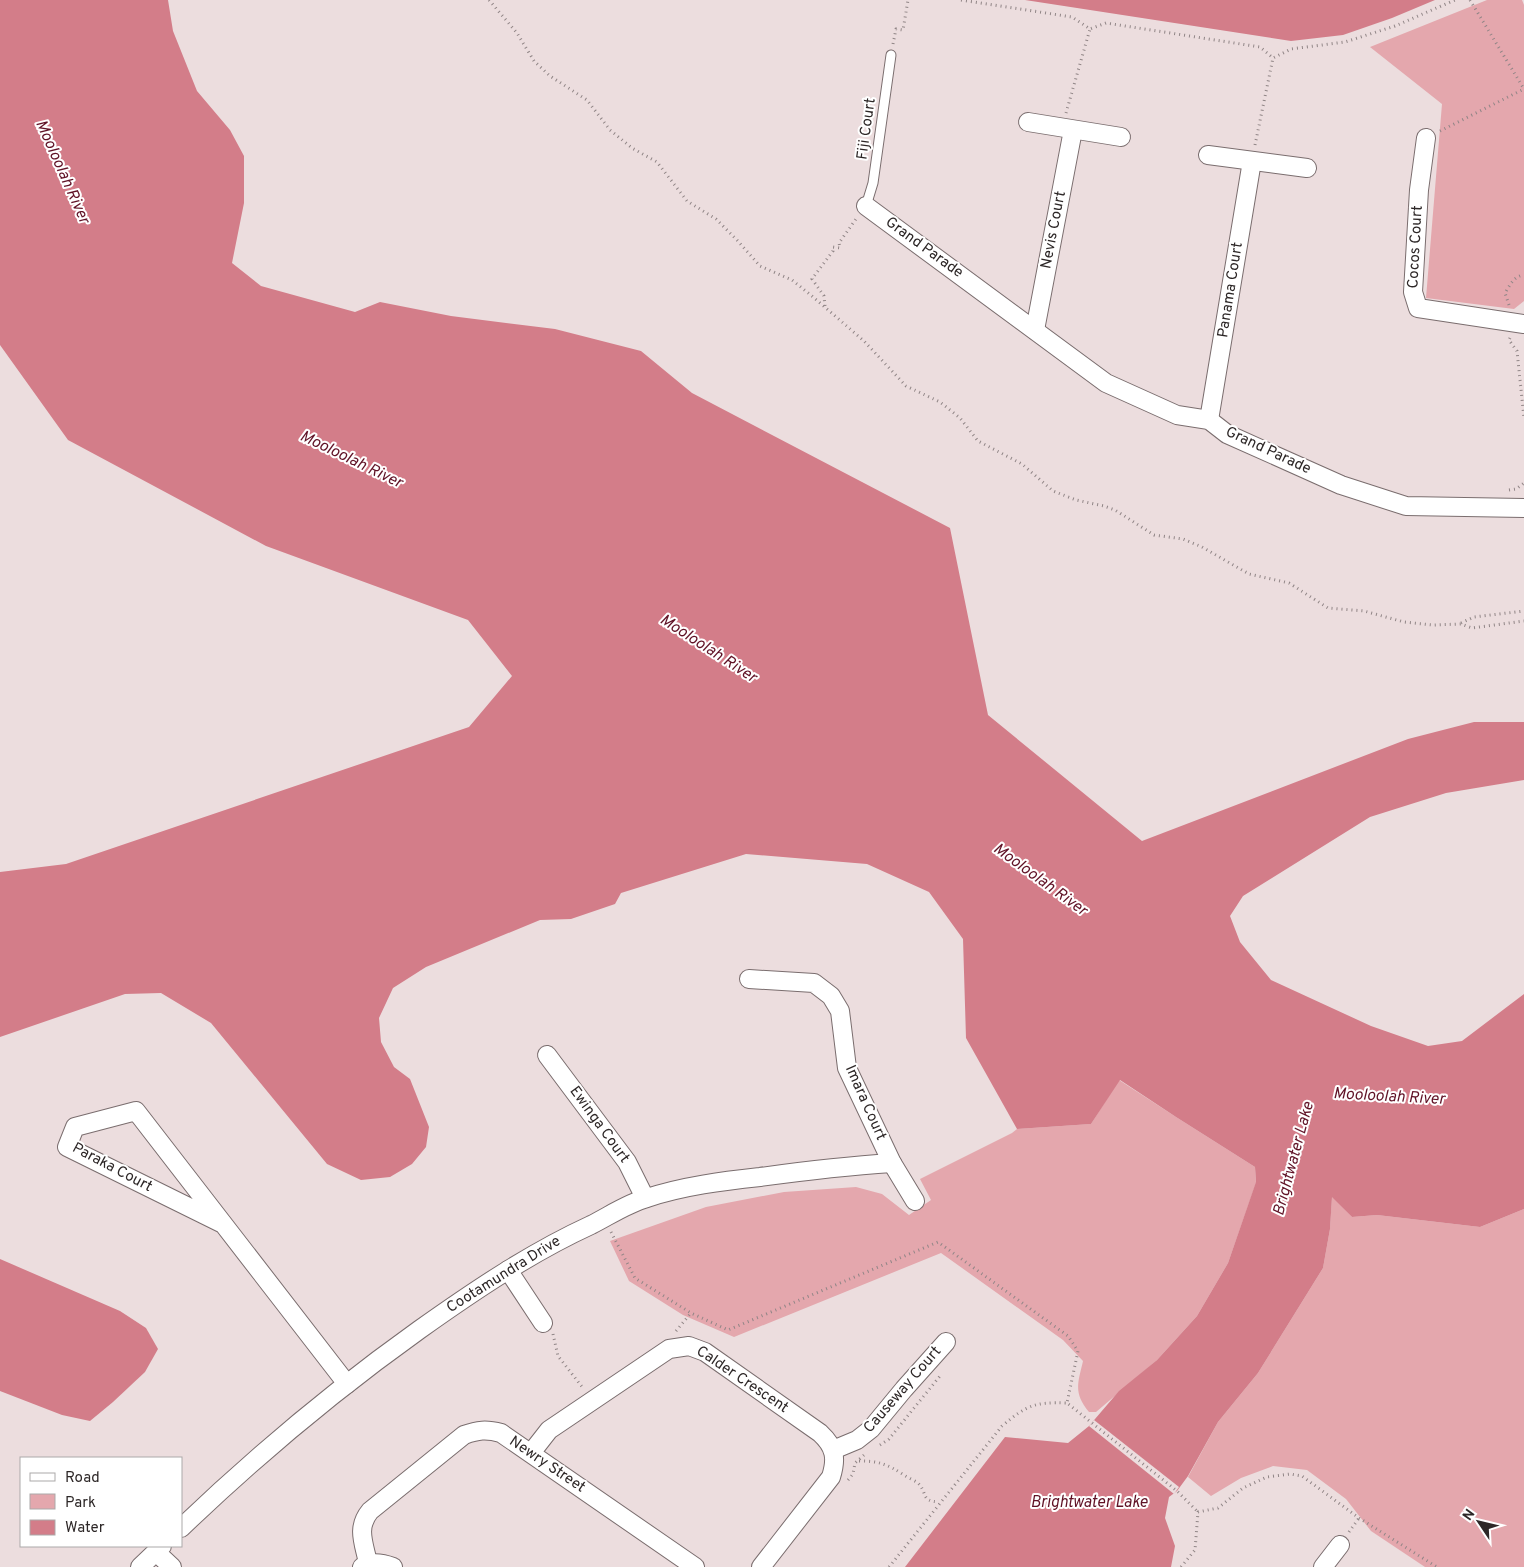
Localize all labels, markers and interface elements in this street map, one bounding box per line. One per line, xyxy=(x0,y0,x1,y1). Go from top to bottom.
street label: Fiji Court xyxy=(853,97,881,161)
water label: Mooloolah River xyxy=(30,117,95,229)
street label: Nevis Court xyxy=(1037,189,1071,271)
street label: Cocos Court xyxy=(1404,205,1428,289)
street label: Grand Parade xyxy=(881,213,967,283)
street label: Panama Court xyxy=(1214,241,1248,339)
street label: Grand Parade xyxy=(1222,423,1314,479)
water label: Mooloolah River xyxy=(296,427,407,494)
water label: Mooloolah River xyxy=(656,610,762,689)
water label: Mooloolah River xyxy=(989,839,1093,922)
street label: Imara Court xyxy=(840,1062,890,1144)
street label: Ewinga Court xyxy=(565,1083,633,1167)
water label: Mooloolah River xyxy=(1333,1084,1447,1110)
water label: Brightwater Lake xyxy=(1269,1099,1319,1218)
street label: Paraka Court xyxy=(69,1139,155,1197)
street label: Cootamundra Drive xyxy=(443,1232,565,1318)
street label: Calder Crescent xyxy=(692,1342,792,1418)
street label: Causeway Court xyxy=(860,1343,946,1437)
street label: Newry Street xyxy=(505,1433,589,1497)
legend xyxy=(20,1457,182,1547)
text: Road xyxy=(65,1469,100,1488)
water label: Brightwater Lake xyxy=(1030,1493,1148,1513)
text: Park xyxy=(65,1494,96,1513)
north arrow xyxy=(1454,1497,1504,1547)
text: N xyxy=(1460,1506,1479,1524)
text: Water xyxy=(65,1519,105,1538)

